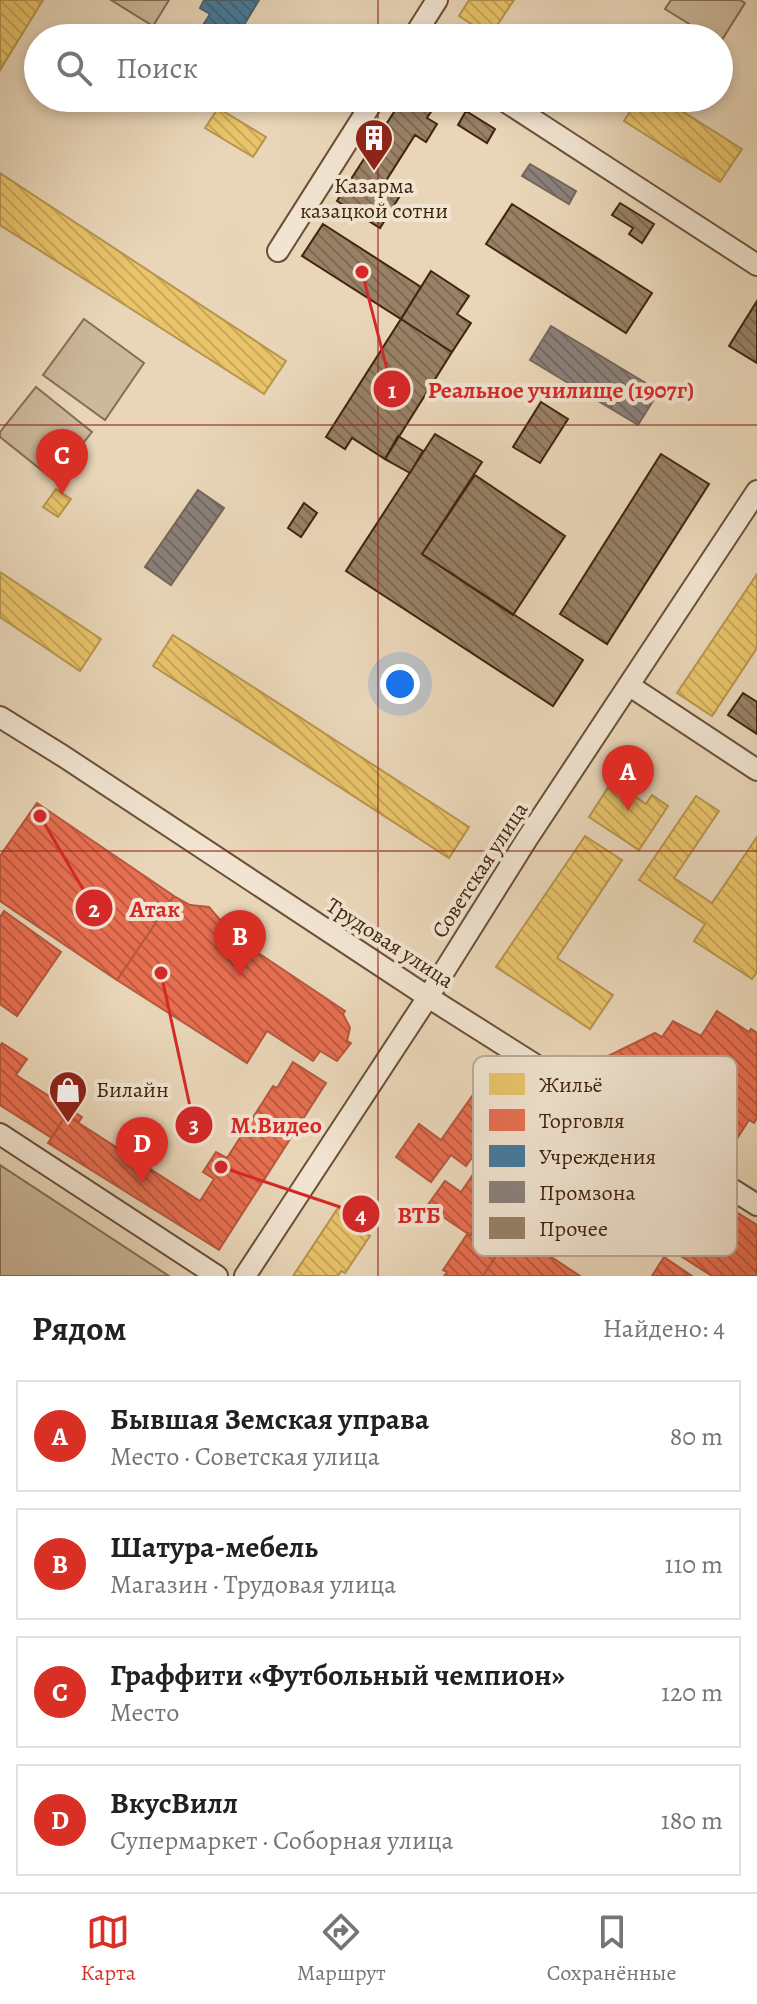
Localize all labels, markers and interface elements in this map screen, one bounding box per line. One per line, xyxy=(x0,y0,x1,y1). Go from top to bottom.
search box xyxy=(24,24,733,112)
icon: search xyxy=(52,46,96,90)
text: Поиск xyxy=(116,48,198,88)
building icon: Казарма казацкой сотни xyxy=(353,117,395,172)
place label: Казарма казацкой сотни xyxy=(300,171,448,226)
callout: Реальное училище (1907г) xyxy=(372,365,710,413)
text: 1 xyxy=(388,374,397,406)
text: Реальное училище (1907г) xyxy=(428,374,694,406)
pin: C xyxy=(36,429,88,495)
your location xyxy=(380,664,420,704)
pin: A xyxy=(602,745,654,811)
street label: Советская улица xyxy=(425,795,536,944)
callout: Атак xyxy=(74,884,196,932)
street label: Трудовая улица xyxy=(321,891,460,996)
text: 2 xyxy=(88,893,100,925)
text: Атак xyxy=(129,893,180,925)
pin: B xyxy=(214,910,266,976)
legend xyxy=(473,1056,737,1256)
shop icon: Билайн xyxy=(47,1069,89,1124)
text: Жильё xyxy=(539,1070,603,1100)
place label: Билайн xyxy=(96,1075,169,1105)
callout: М.Видео xyxy=(174,1101,338,1149)
text: Торговля xyxy=(539,1106,625,1136)
text: 3 xyxy=(189,1109,199,1141)
text: М.Видео xyxy=(230,1109,322,1141)
pin: D xyxy=(116,1117,168,1183)
text: Учреждения xyxy=(539,1142,656,1172)
text: Промзона xyxy=(539,1178,636,1208)
callout: ВТБ xyxy=(341,1190,457,1238)
text: 4 xyxy=(355,1199,367,1231)
text: ВТБ xyxy=(397,1199,441,1231)
text: Прочее xyxy=(539,1214,608,1244)
text: Рядом xyxy=(32,1305,126,1352)
text: Найдено: 4 xyxy=(603,1311,725,1346)
text: Бывшая Земская управа xyxy=(110,1399,429,1439)
text: A xyxy=(52,1419,68,1454)
text: 80 m xyxy=(670,1419,723,1454)
text: Место · Советская улица xyxy=(110,1439,380,1474)
text: Шатура-мебель xyxy=(110,1527,318,1567)
text: B xyxy=(52,1547,68,1582)
text: 110 m xyxy=(665,1547,723,1582)
text: Магазин · Трудовая улица xyxy=(110,1567,396,1602)
text: Граффити «Футбольный чемпион» xyxy=(110,1655,565,1695)
text: C xyxy=(52,1675,68,1710)
text: 120 m xyxy=(661,1675,723,1710)
text: Место xyxy=(110,1695,179,1730)
text: ВкусВилл xyxy=(110,1783,238,1823)
text: D xyxy=(51,1803,69,1838)
text: 180 m xyxy=(661,1803,723,1838)
text: Супермаркет · Соборная улица xyxy=(110,1823,454,1858)
tab: Карта xyxy=(80,1910,136,1988)
tab: Маршрут xyxy=(297,1910,386,1988)
tab: Сохранённые xyxy=(547,1910,677,1988)

